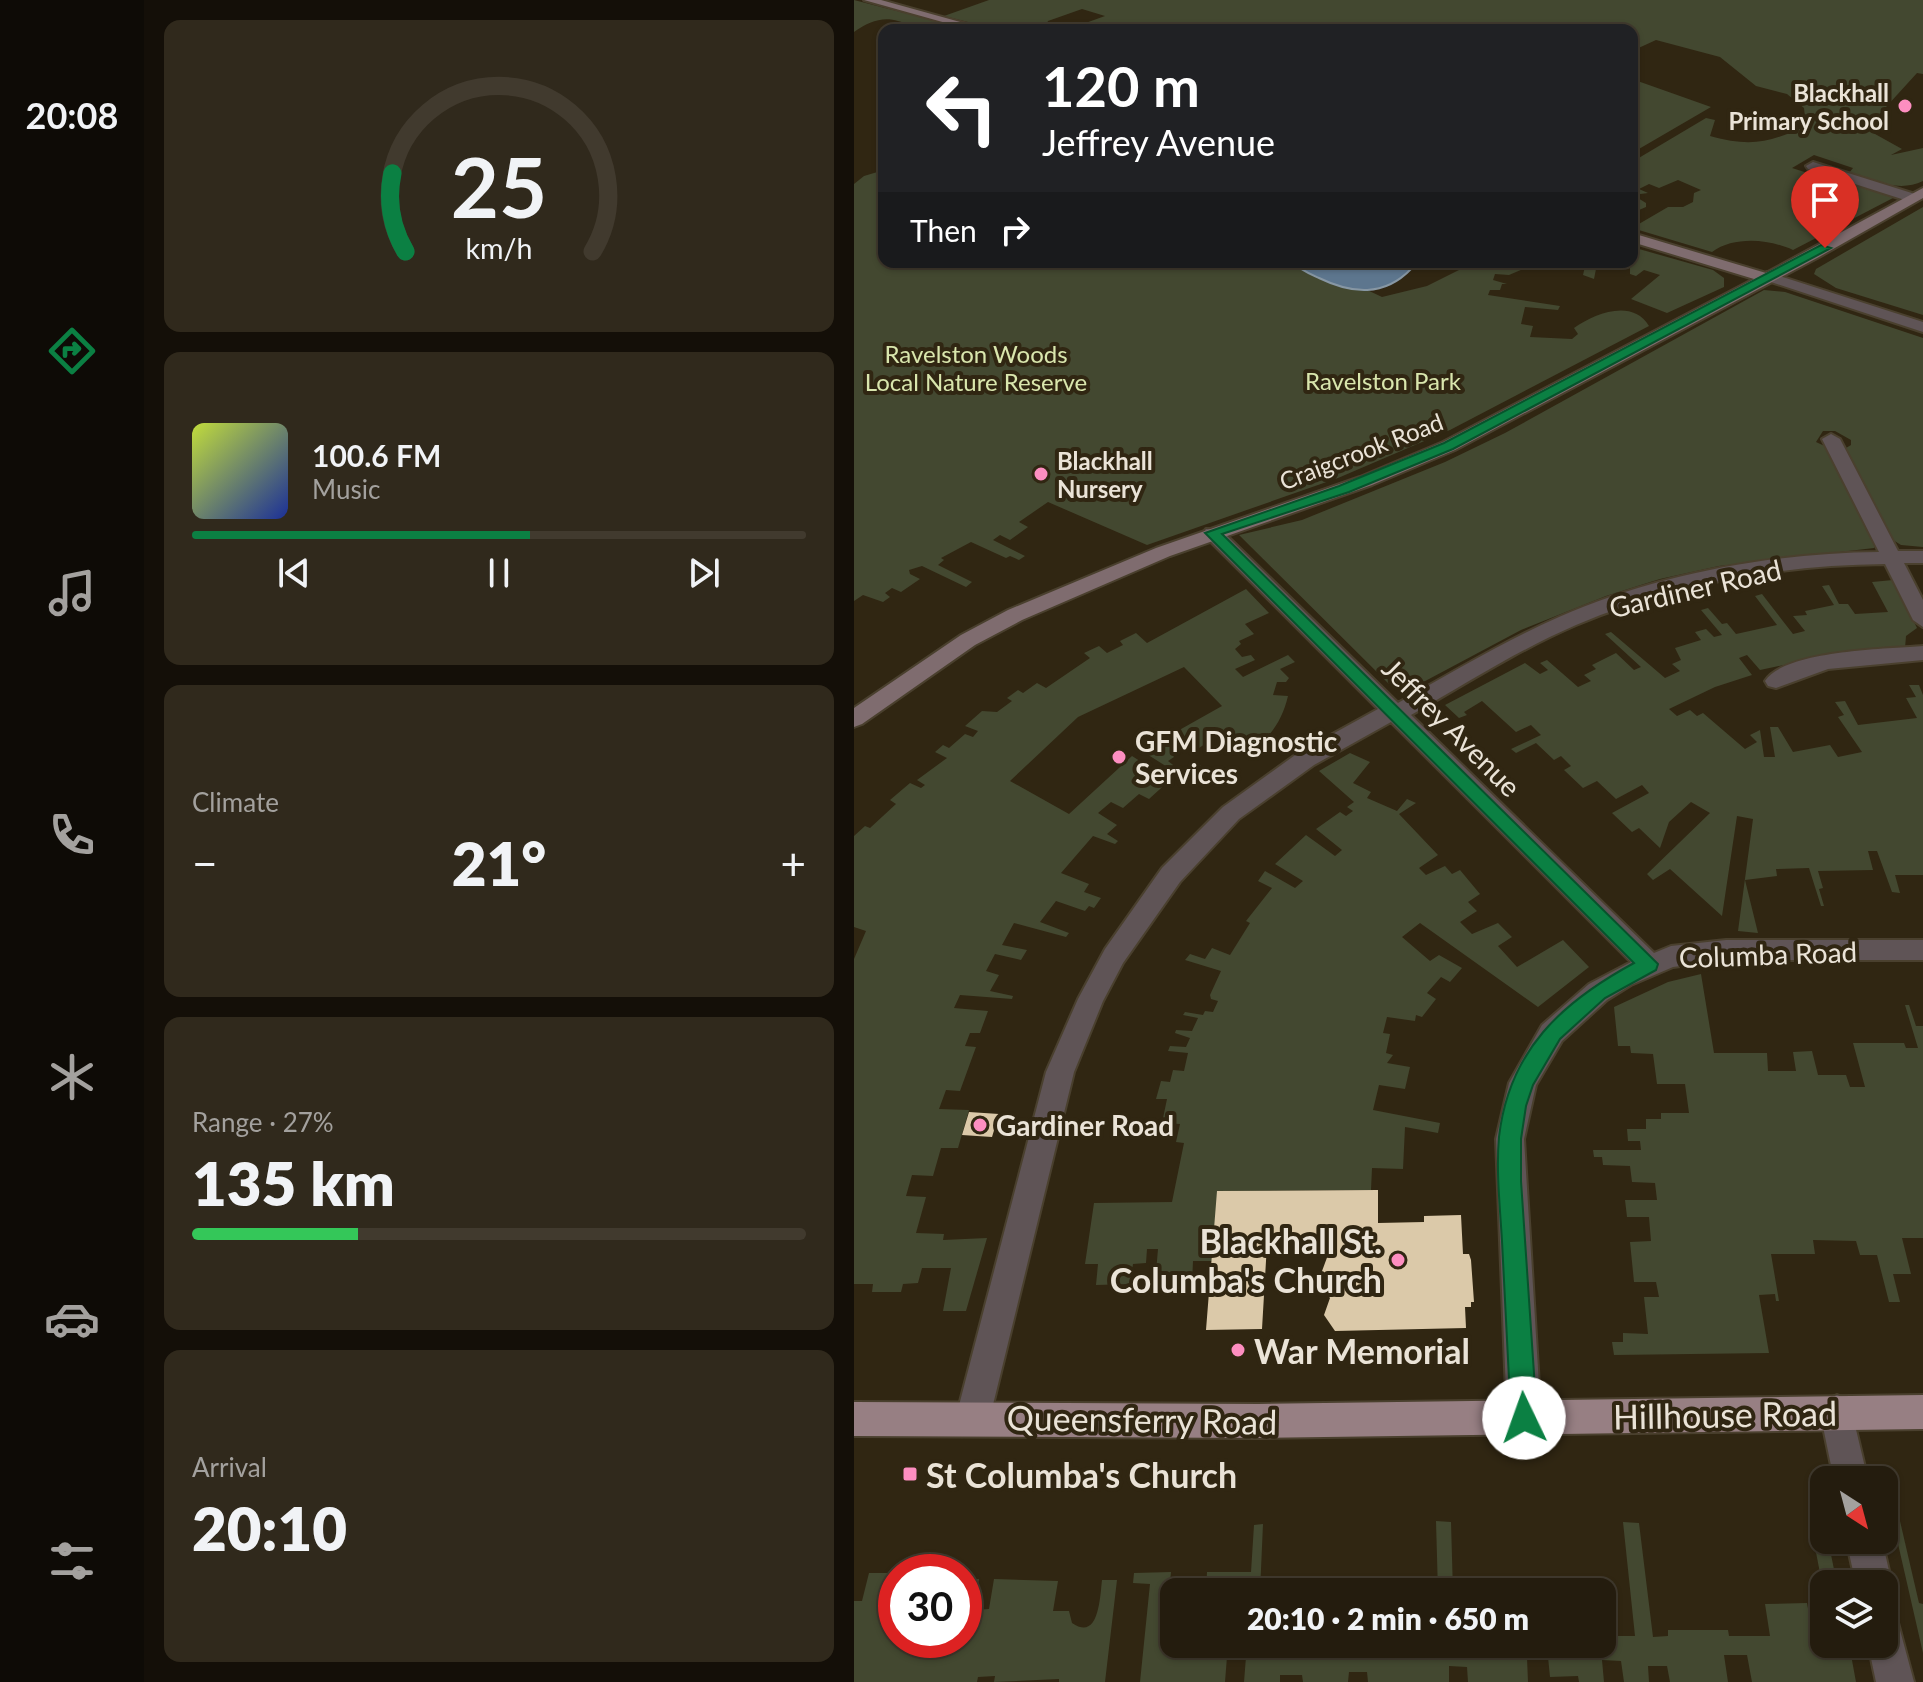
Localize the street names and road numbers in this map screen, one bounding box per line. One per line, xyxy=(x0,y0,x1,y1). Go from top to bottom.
street label: Craigcrook Road xyxy=(1275,406,1447,496)
street label: Gardiner Road xyxy=(1606,552,1784,624)
street label: Jeffrey Avenue xyxy=(1376,651,1528,803)
street label: Columba Road xyxy=(1678,934,1858,974)
street label: Hillhouse Road xyxy=(1613,1392,1837,1436)
street label: Queensferry Road xyxy=(1006,1396,1278,1442)

